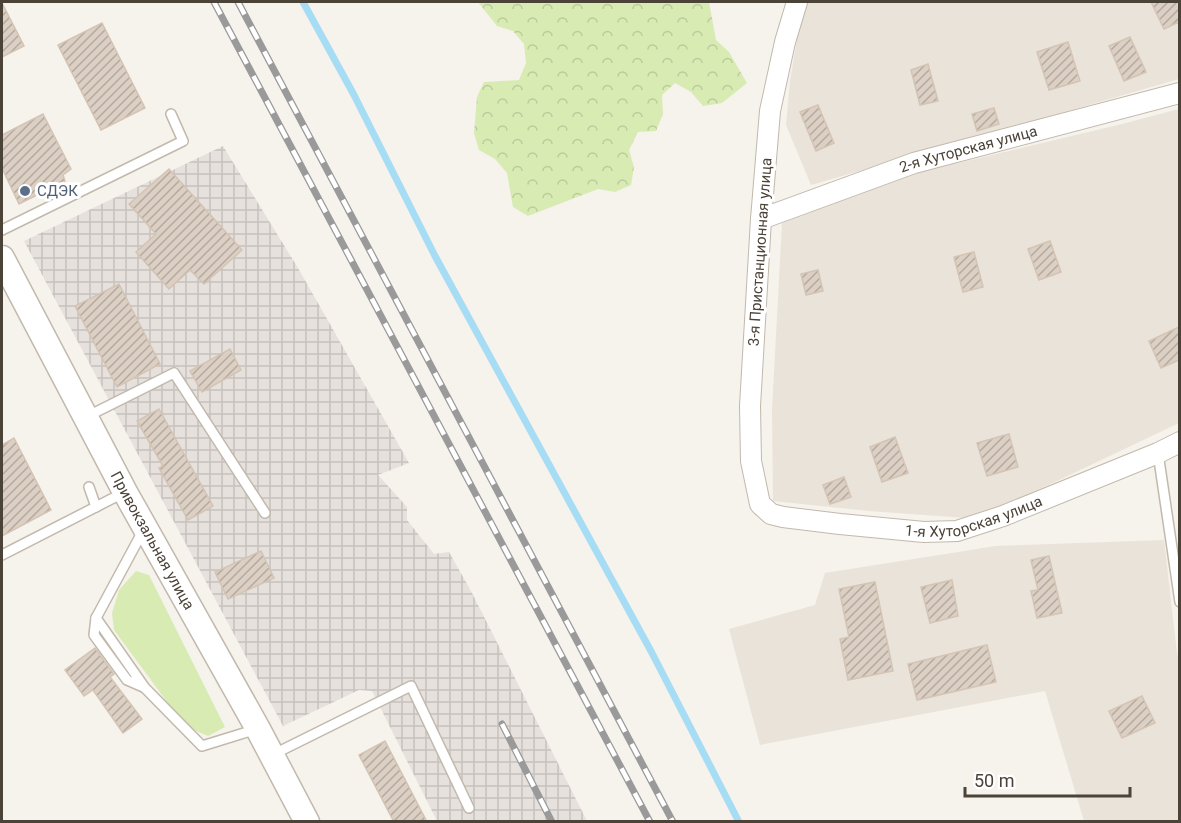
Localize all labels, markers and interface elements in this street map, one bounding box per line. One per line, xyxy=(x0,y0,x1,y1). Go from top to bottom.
street label: 2-я Хуторская улица xyxy=(897,122,1039,177)
street label: 3-я Пристанционная улица xyxy=(744,157,776,347)
place label: СДЭК xyxy=(37,182,78,200)
marker: СДЭК xyxy=(18,184,32,198)
street label: Привокзальная улица xyxy=(107,468,198,613)
street label: 1-я Хуторская улица xyxy=(904,492,1045,541)
scale bar xyxy=(965,760,1130,798)
text: 50 m xyxy=(974,770,1014,791)

